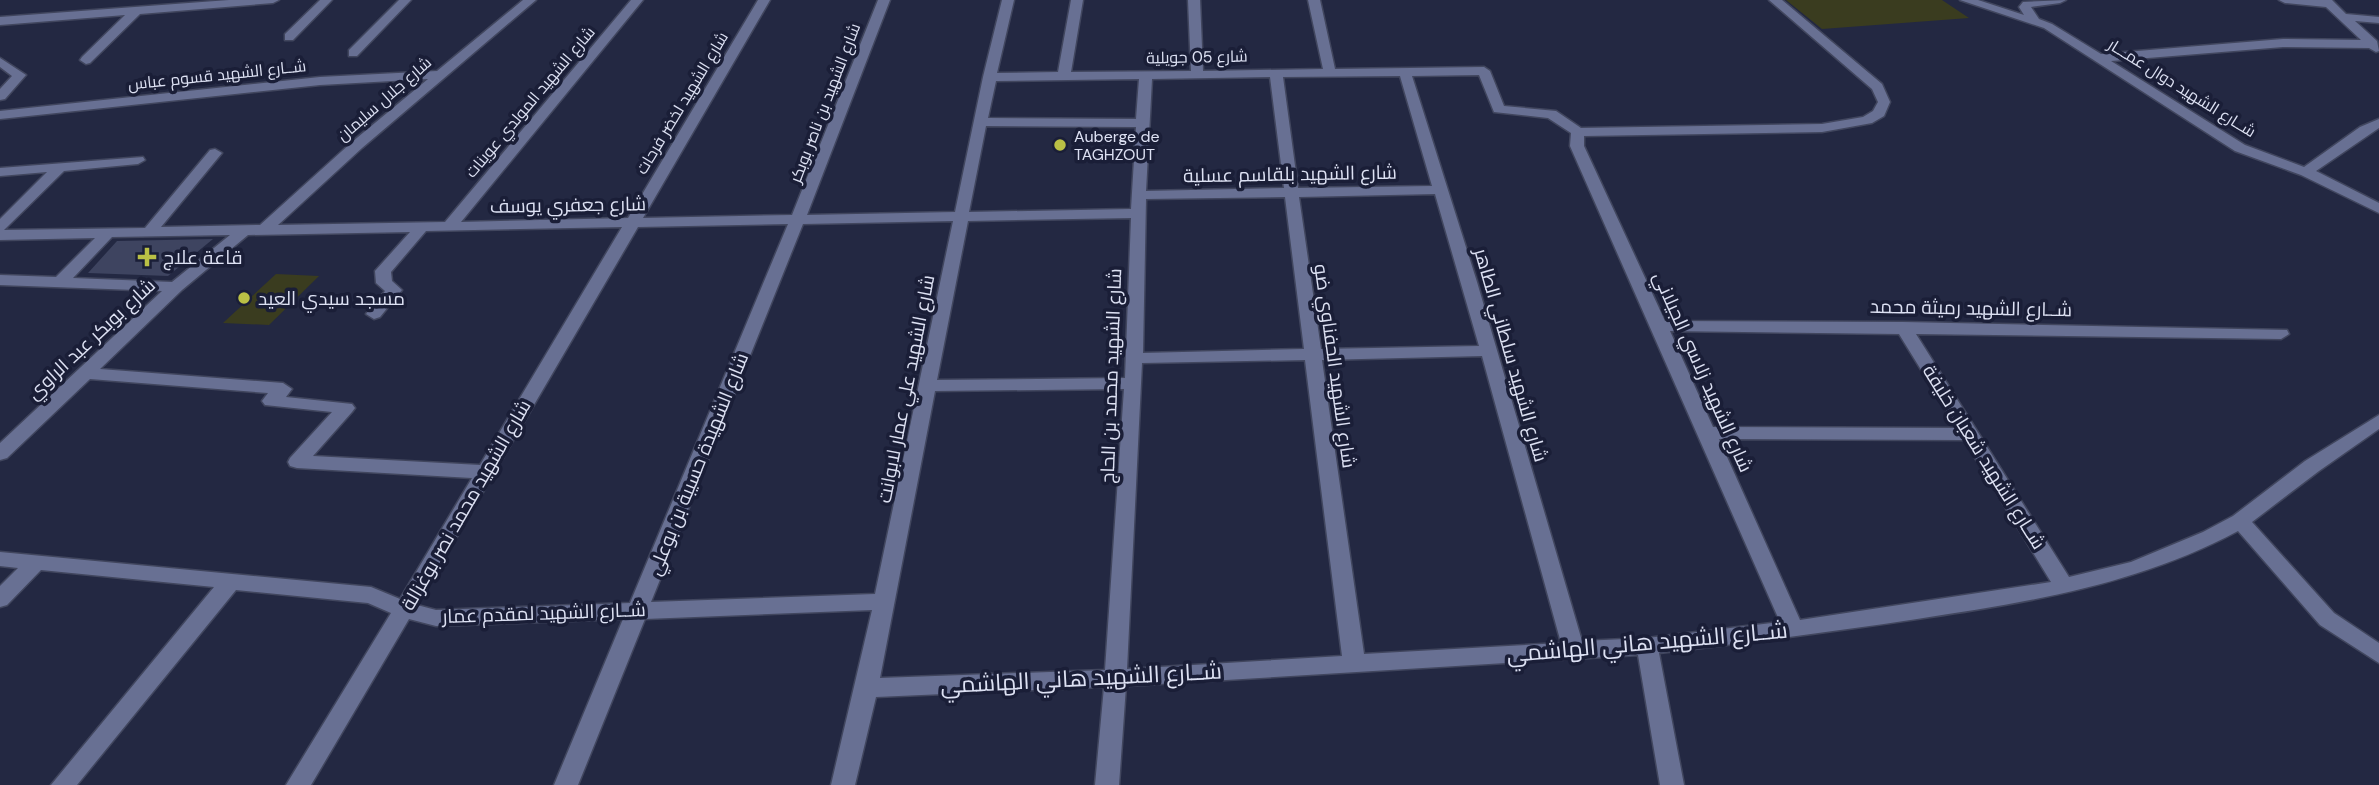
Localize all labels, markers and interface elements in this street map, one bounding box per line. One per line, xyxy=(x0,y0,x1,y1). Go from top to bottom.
street label: شارع الشهيد بن ناصر بوبكر xyxy=(785,20,866,187)
street label: شارع الشهيد المولدي عوينات xyxy=(461,22,602,184)
street label: شارع الشهيد لخضر فرحات xyxy=(631,28,734,179)
street label: شــارع الشهيد دوال عمـــار xyxy=(2103,33,2260,143)
street label: شارع 05 جويلية xyxy=(1146,46,1248,69)
street label: شارع جلال سليمان xyxy=(332,52,436,147)
street label: شــارع الشهيد قسوم عباس xyxy=(127,55,307,96)
place label: Auberge de TAGHZOUT xyxy=(1074,126,1160,165)
marker: Auberge de TAGHZOUT xyxy=(1052,137,1068,153)
street label: شارع الشهيد بلقاسم عسلية xyxy=(1183,160,1397,189)
street label: شارع جعفري يوسف xyxy=(490,191,646,221)
street label: شارع الشهيد سلطاني الطاهر xyxy=(1466,244,1553,465)
place label: قاعة علاج xyxy=(163,245,242,271)
marker: قاعة علاج xyxy=(137,247,157,267)
street label: شارع الشهيد الحفناوي ضو xyxy=(1306,262,1362,470)
street label: شارع الشهيد محمد بن الحاج xyxy=(1095,268,1128,484)
street label: شارع الشهيد زلاسي الجيلاني xyxy=(1646,268,1759,477)
street label: شارع بوبكر عبد الراوي xyxy=(21,273,162,406)
street label: شارع الشهيد علي عمار لابوانت xyxy=(872,273,942,506)
place label: مسجد سيدي العيد xyxy=(258,286,405,313)
marker: مسجد سيدي العيد xyxy=(236,290,252,306)
street label: شــارع الشهيد رميثة محمد xyxy=(1870,294,2072,323)
street label: شارع الشهيدة حسيبة بن بوعلي xyxy=(642,349,756,580)
street label: شــارع الشهيد شعبان خليفة xyxy=(1916,360,2051,555)
street label: شارع الشهيد محمد نصر بوغزالة xyxy=(395,395,538,615)
street label: شــارع الشهيد لمقدم عمار xyxy=(441,597,646,630)
street label: شــارع الشهيد هاني الهاشمي xyxy=(1505,615,1789,672)
street label: شــارع الشهيد هاني الهاشمي xyxy=(939,656,1223,703)

